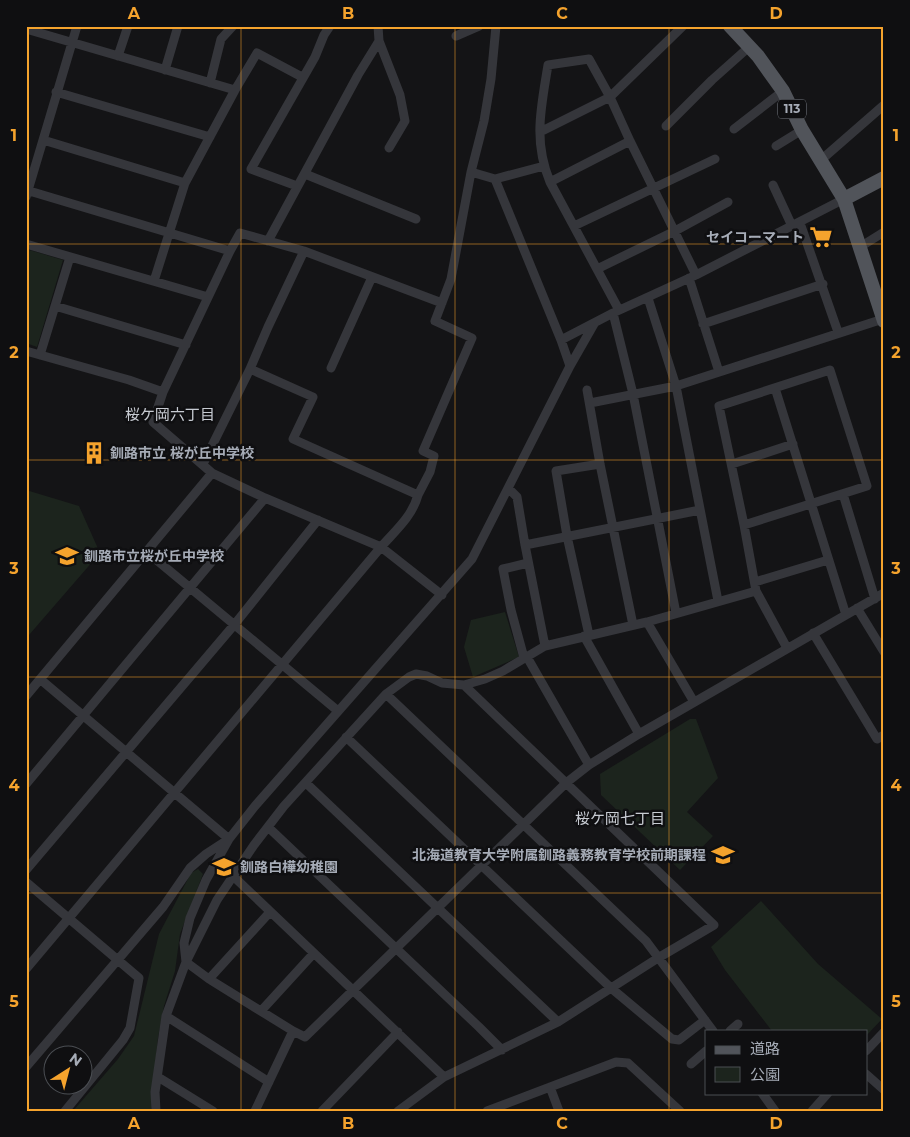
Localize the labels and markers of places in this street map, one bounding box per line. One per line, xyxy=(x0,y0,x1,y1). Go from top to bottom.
supermarket icon: セイコーマート xyxy=(808,224,834,250)
place label: セイコーマート xyxy=(706,228,804,246)
building icon: 釧路市立 桜が丘中学校 xyxy=(81,440,107,466)
place label: 釧路市立 桜が丘中学校 xyxy=(110,444,254,462)
school or university icon: 釧路市立桜が丘中学校 xyxy=(54,543,80,569)
place label: 釧路市立桜が丘中学校 xyxy=(84,547,224,565)
school or university icon: 北海道教育大学附属釧路義務教育学校前期課程 xyxy=(710,842,736,868)
place label: 北海道教育大学附属釧路義務教育学校前期課程 xyxy=(412,846,706,864)
school or university icon: 釧路白樺幼稚園 xyxy=(211,854,237,880)
place label: 釧路白樺幼稚園 xyxy=(240,858,338,876)

